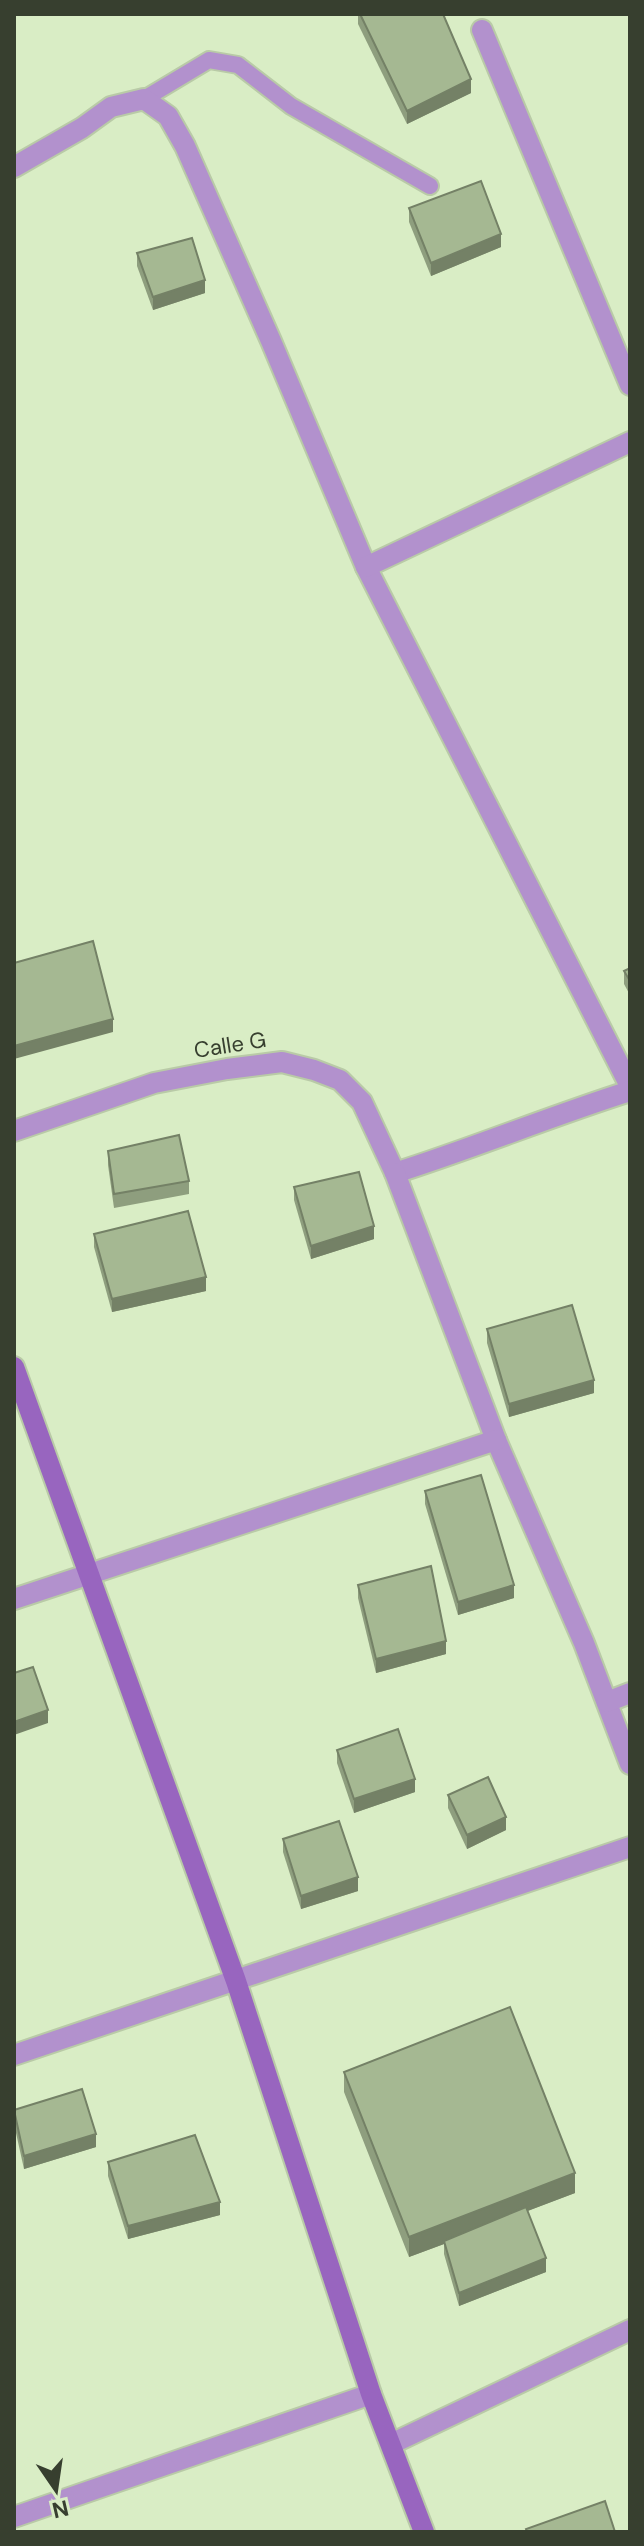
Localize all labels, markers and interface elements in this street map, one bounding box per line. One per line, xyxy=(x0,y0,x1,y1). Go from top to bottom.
street label: Calle G xyxy=(192,1025,268,1065)
north arrow xyxy=(16,2450,96,2530)
text: N xyxy=(49,2493,71,2525)

